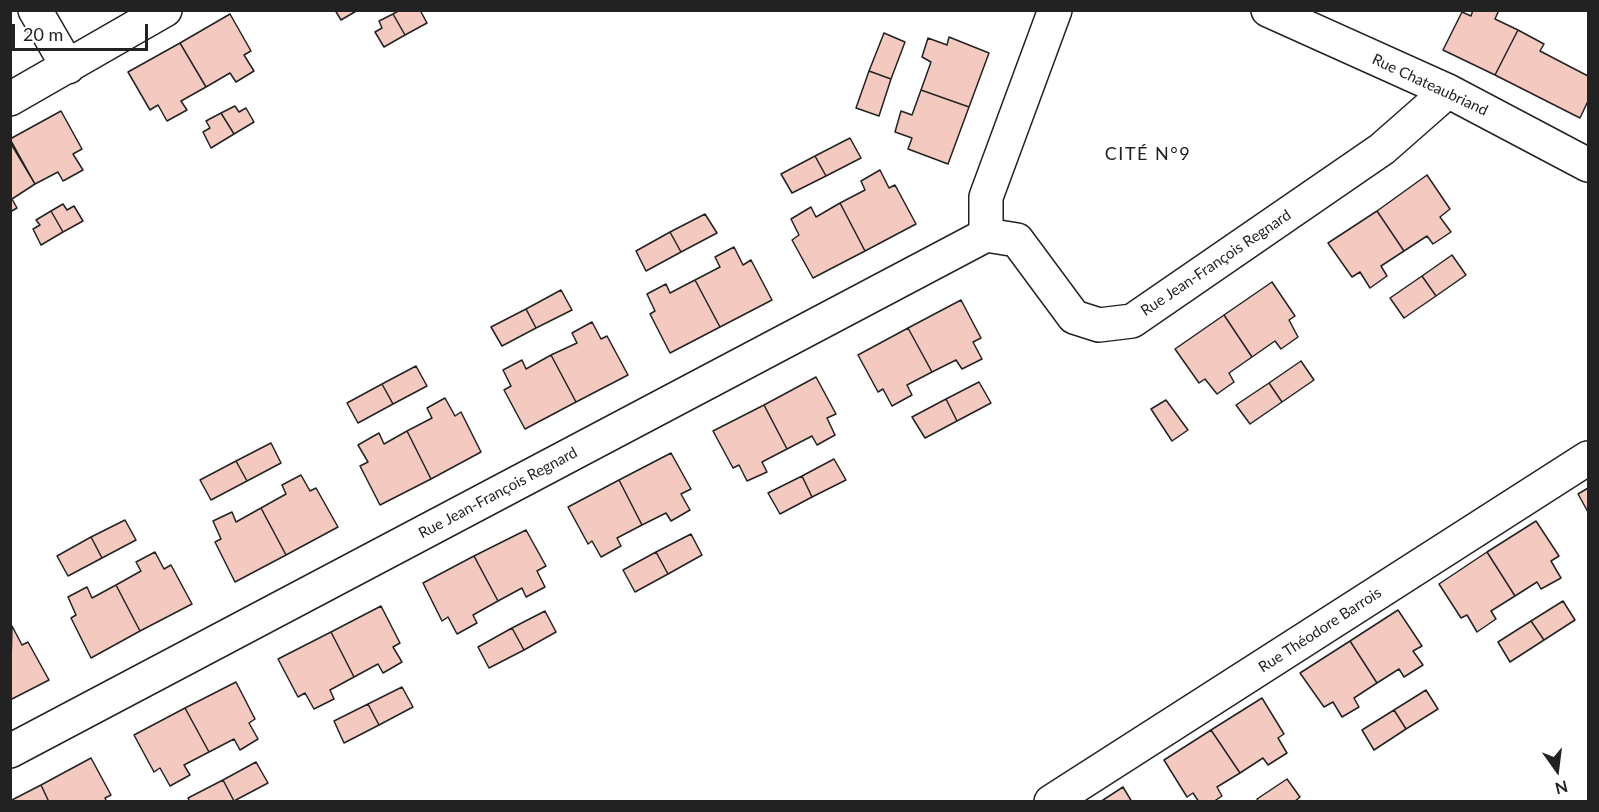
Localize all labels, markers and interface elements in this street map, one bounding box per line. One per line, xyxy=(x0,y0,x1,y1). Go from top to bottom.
scale bar xyxy=(15,12,152,50)
text: 20 m xyxy=(23,23,63,45)
street label: Rue Chateaubriand xyxy=(1369,50,1491,120)
district label: CITÉ N°9 xyxy=(1105,143,1191,165)
street label: Rue Jean-François Regnard xyxy=(1138,206,1294,320)
street label: Rue Jean-François Regnard xyxy=(416,443,580,543)
street label: Rue Théodore Barrois xyxy=(1255,584,1385,676)
north arrow xyxy=(1527,740,1587,800)
text: N xyxy=(1553,777,1570,799)

